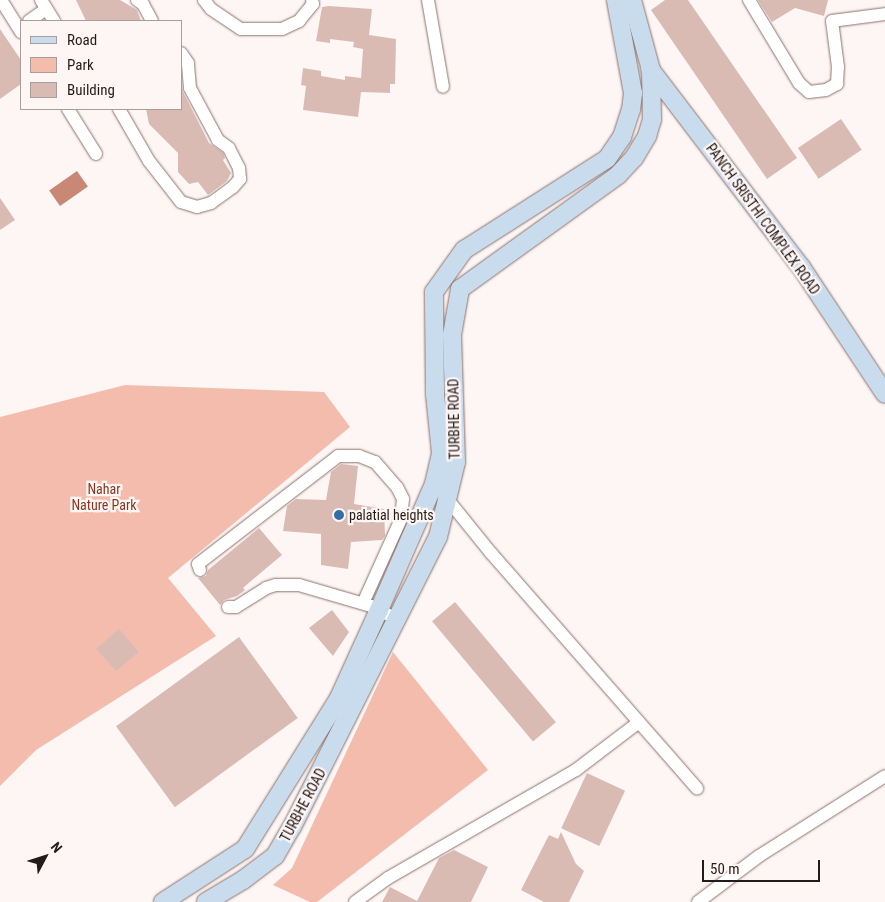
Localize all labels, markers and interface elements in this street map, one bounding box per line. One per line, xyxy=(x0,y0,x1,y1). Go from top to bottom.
legend xyxy=(20,20,182,110)
text: Road xyxy=(67,31,97,49)
text: Park xyxy=(67,56,94,74)
text: Building xyxy=(67,81,115,99)
street label: PANCH SRISTHI COMPLEX ROAD xyxy=(703,140,823,298)
street label: TURBHE ROAD xyxy=(445,378,463,460)
park label: Nahar Nature Park xyxy=(71,481,137,514)
place label: palatial heights xyxy=(349,507,434,523)
marker: palatial heights xyxy=(333,509,345,521)
street label: TURBHE ROAD xyxy=(277,765,329,845)
north arrow xyxy=(20,832,70,882)
text: N xyxy=(48,839,65,856)
scale bar xyxy=(705,850,822,882)
text: 50 m xyxy=(710,860,740,878)

